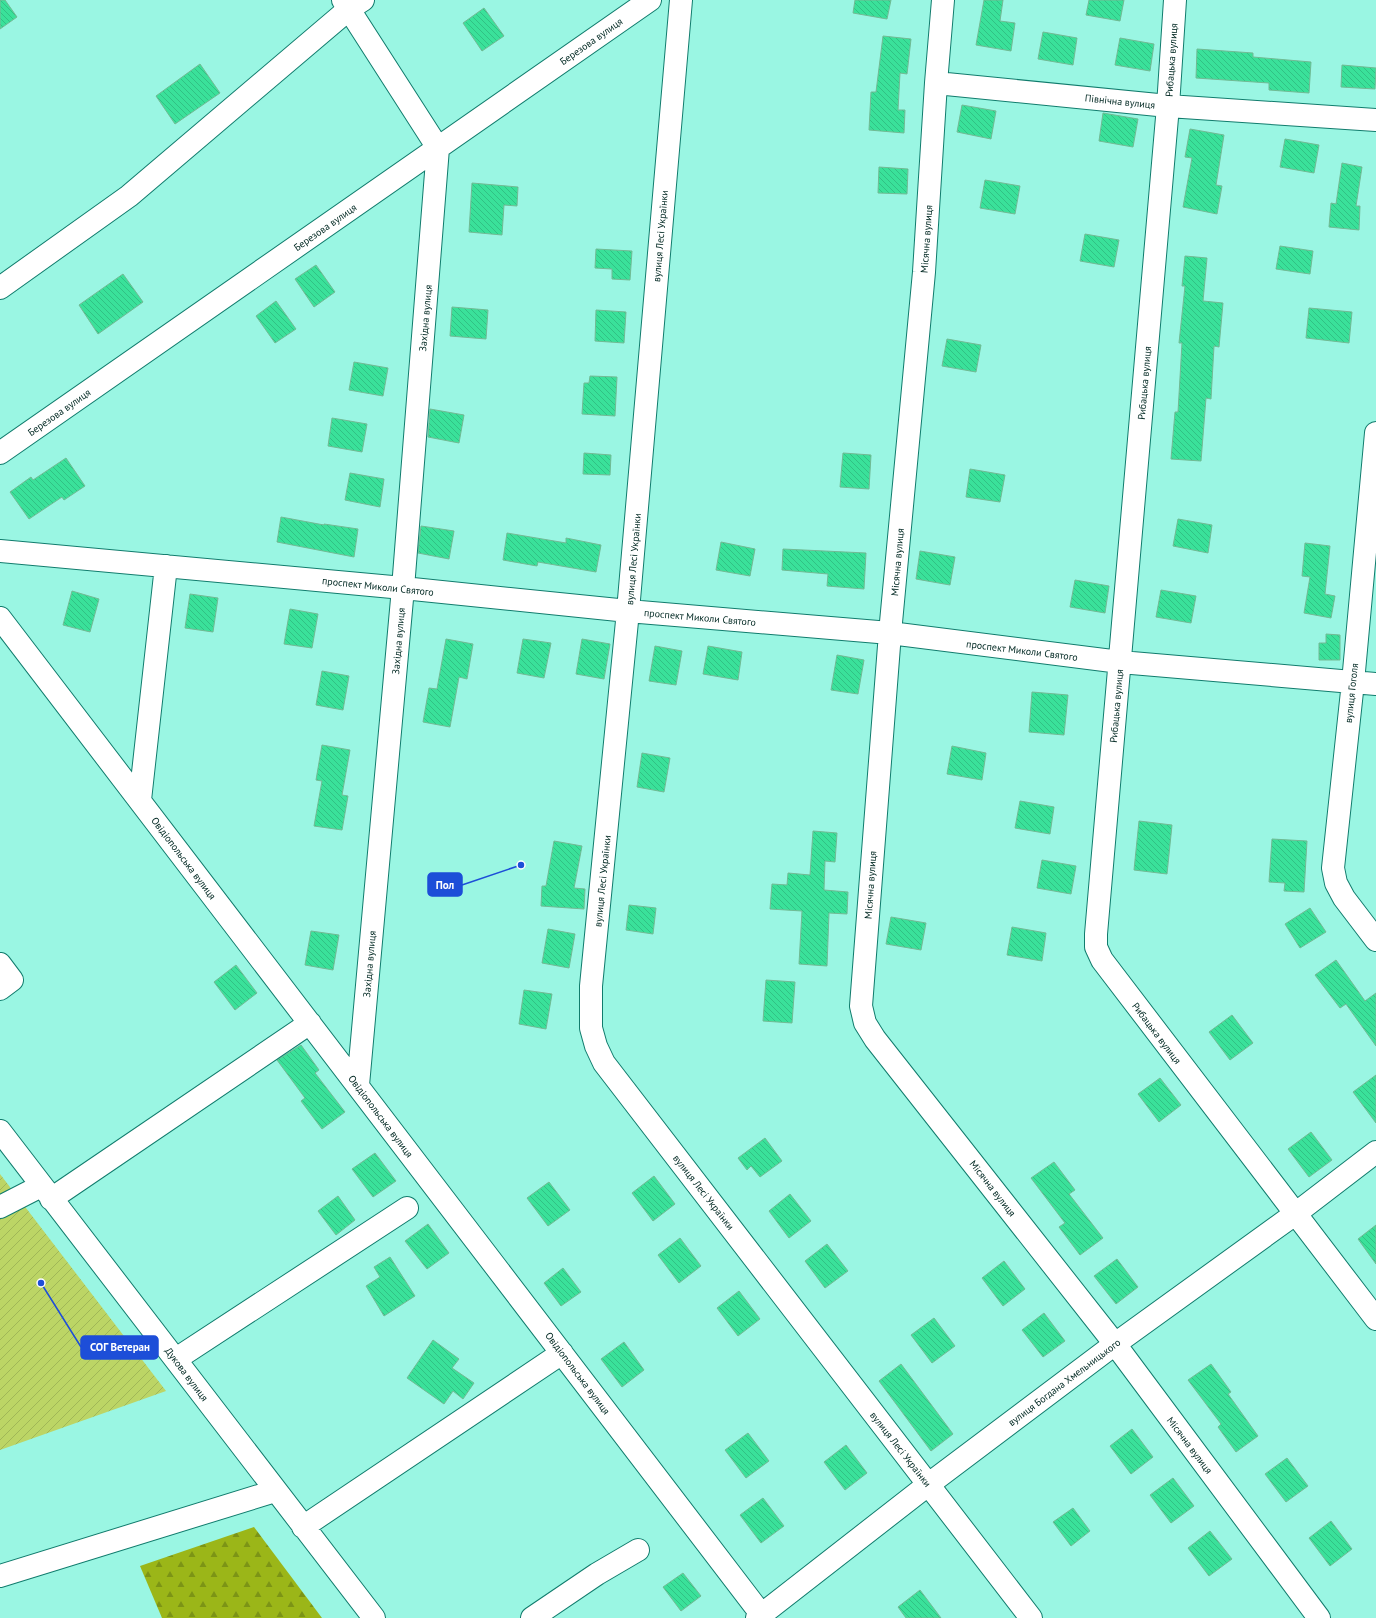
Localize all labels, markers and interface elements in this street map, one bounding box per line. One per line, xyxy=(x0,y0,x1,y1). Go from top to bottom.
street label: Березова вулиця xyxy=(557,15,625,68)
street label: Рибацька вулиця xyxy=(1162,23,1181,97)
street label: Північна вулиця xyxy=(1084,91,1156,112)
street label: вулиця Лесі Українки xyxy=(650,190,671,283)
street label: Березова вулиця xyxy=(291,201,359,254)
street label: Місячна вулиця xyxy=(918,204,935,273)
street label: Західна вулиця xyxy=(416,284,435,352)
street label: Рибацька вулиця xyxy=(1135,345,1154,420)
street label: Березова вулиця xyxy=(25,386,93,439)
street label: вулиця Лесі Українки xyxy=(623,513,644,606)
street label: Місячна вулиця xyxy=(888,527,907,596)
street label: проспект Миколи Святого xyxy=(321,574,434,599)
street label: проспект Миколи Святого xyxy=(644,606,756,629)
street label: Західна вулиця xyxy=(389,607,408,675)
street label: проспект Миколи Святого xyxy=(965,637,1078,664)
street label: вулиця Гоголя xyxy=(1342,662,1361,724)
street label: Рибацька вулиця xyxy=(1107,668,1126,743)
street label: Овідіопольська вулиця xyxy=(148,814,219,902)
street label: вулиця Лесі Українки xyxy=(591,835,614,928)
street label: Місячна вулиця xyxy=(862,850,879,919)
callout: Пол xyxy=(428,873,462,896)
text: Пол xyxy=(436,878,455,892)
street label: Західна вулиця xyxy=(360,930,379,998)
street label: Рибацька вулиця xyxy=(1129,1000,1184,1067)
street label: Овідіопольська вулиця xyxy=(345,1072,416,1160)
street label: вулиця Лесі Українки xyxy=(670,1152,737,1233)
street label: Місячна вулиця xyxy=(967,1158,1019,1219)
street label: Овідіопольська вулиця xyxy=(542,1329,613,1417)
callout: СОГ Ветеран xyxy=(81,1336,158,1359)
street label: вулиця Богдана Хмельницького xyxy=(1006,1336,1123,1429)
text: СОГ Ветеран xyxy=(90,1340,150,1354)
street label: Дукова вулиця xyxy=(162,1345,211,1404)
street label: вулиця Лесі Українки xyxy=(867,1409,934,1490)
street label: Місячна вулиця xyxy=(1164,1414,1215,1477)

